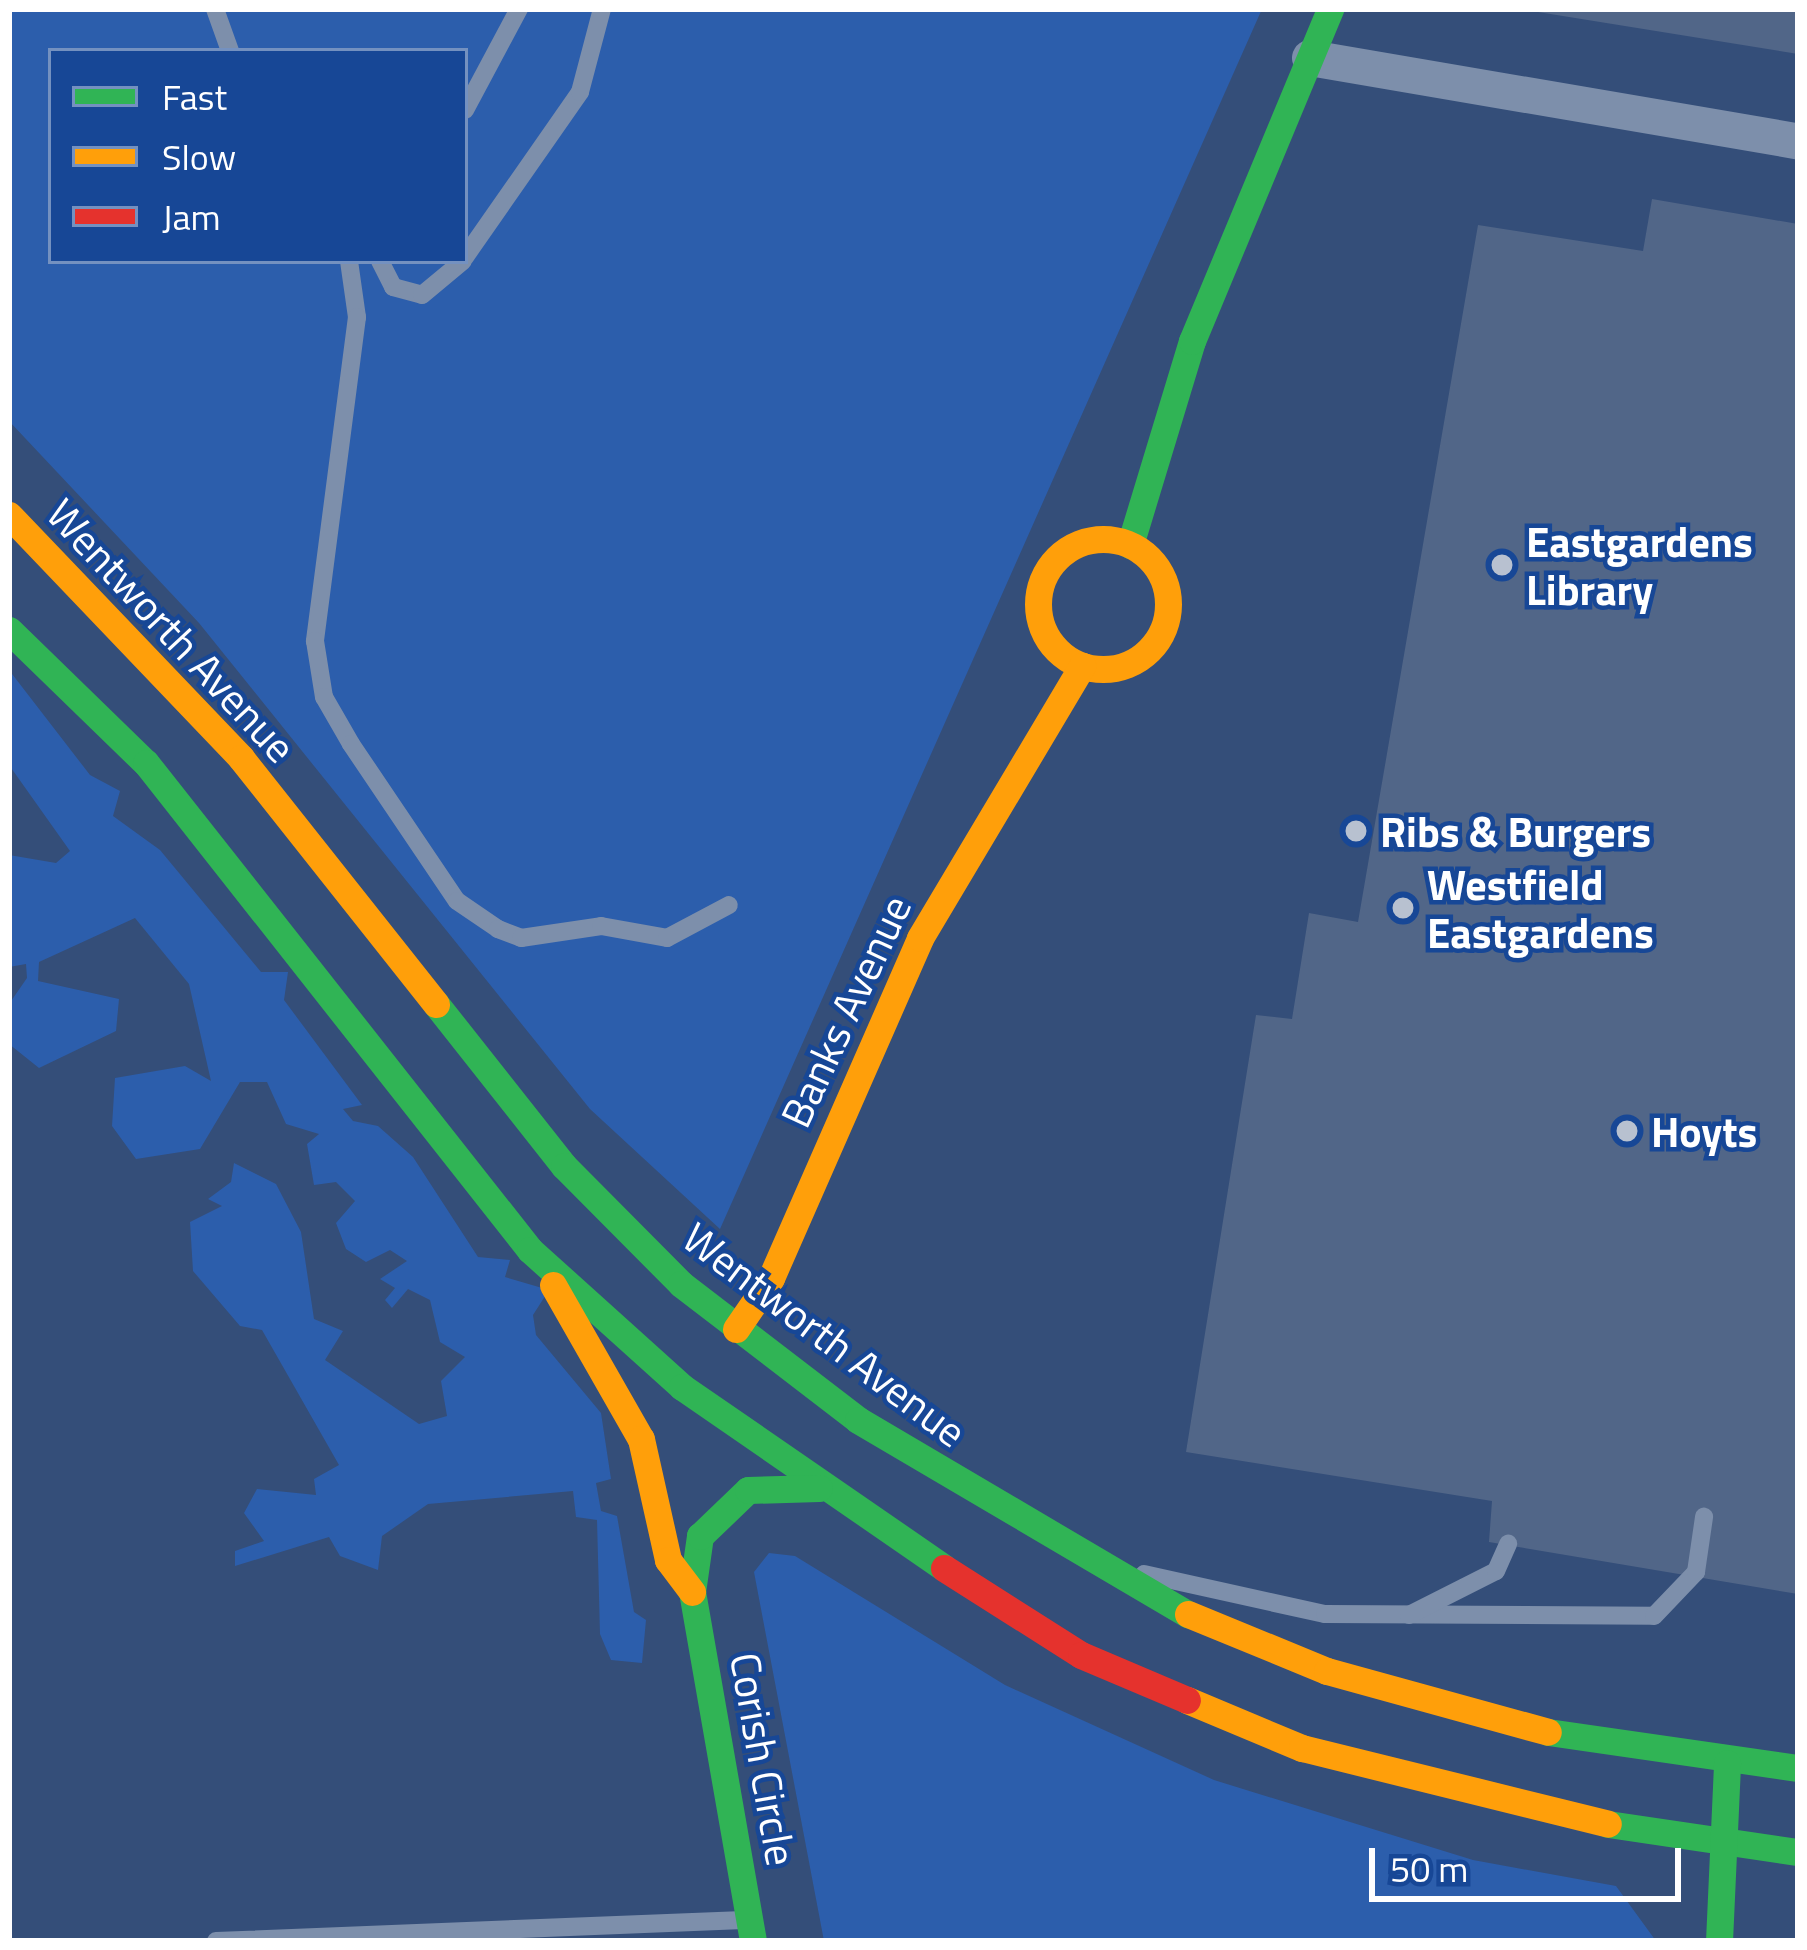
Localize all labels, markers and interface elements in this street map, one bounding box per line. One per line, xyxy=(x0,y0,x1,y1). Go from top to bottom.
legend xyxy=(48,48,468,264)
text: Fast xyxy=(162,69,227,124)
text: Slow xyxy=(162,129,236,184)
text: Jam xyxy=(162,189,221,244)
street label: Wentworth Avenue xyxy=(37,488,307,772)
place label: Eastgardens Library xyxy=(1526,516,1753,614)
marker: Eastgardens Library xyxy=(1489,552,1515,578)
place label: Ribs & Burgers xyxy=(1380,806,1651,856)
marker: Ribs & Burgers xyxy=(1343,818,1369,844)
place label: Westfield Eastgardens xyxy=(1427,859,1654,958)
street label: Banks Avenue xyxy=(769,887,921,1135)
marker: Westfield Eastgardens xyxy=(1390,895,1416,921)
place label: Hoyts xyxy=(1651,1106,1757,1156)
marker: Hoyts xyxy=(1614,1118,1640,1144)
street label: Wentworth Avenue xyxy=(674,1211,976,1457)
street label: Corish Circle xyxy=(721,1649,807,1869)
scale bar xyxy=(1375,1824,1687,1898)
text: 50 m xyxy=(1390,1841,1468,1896)

